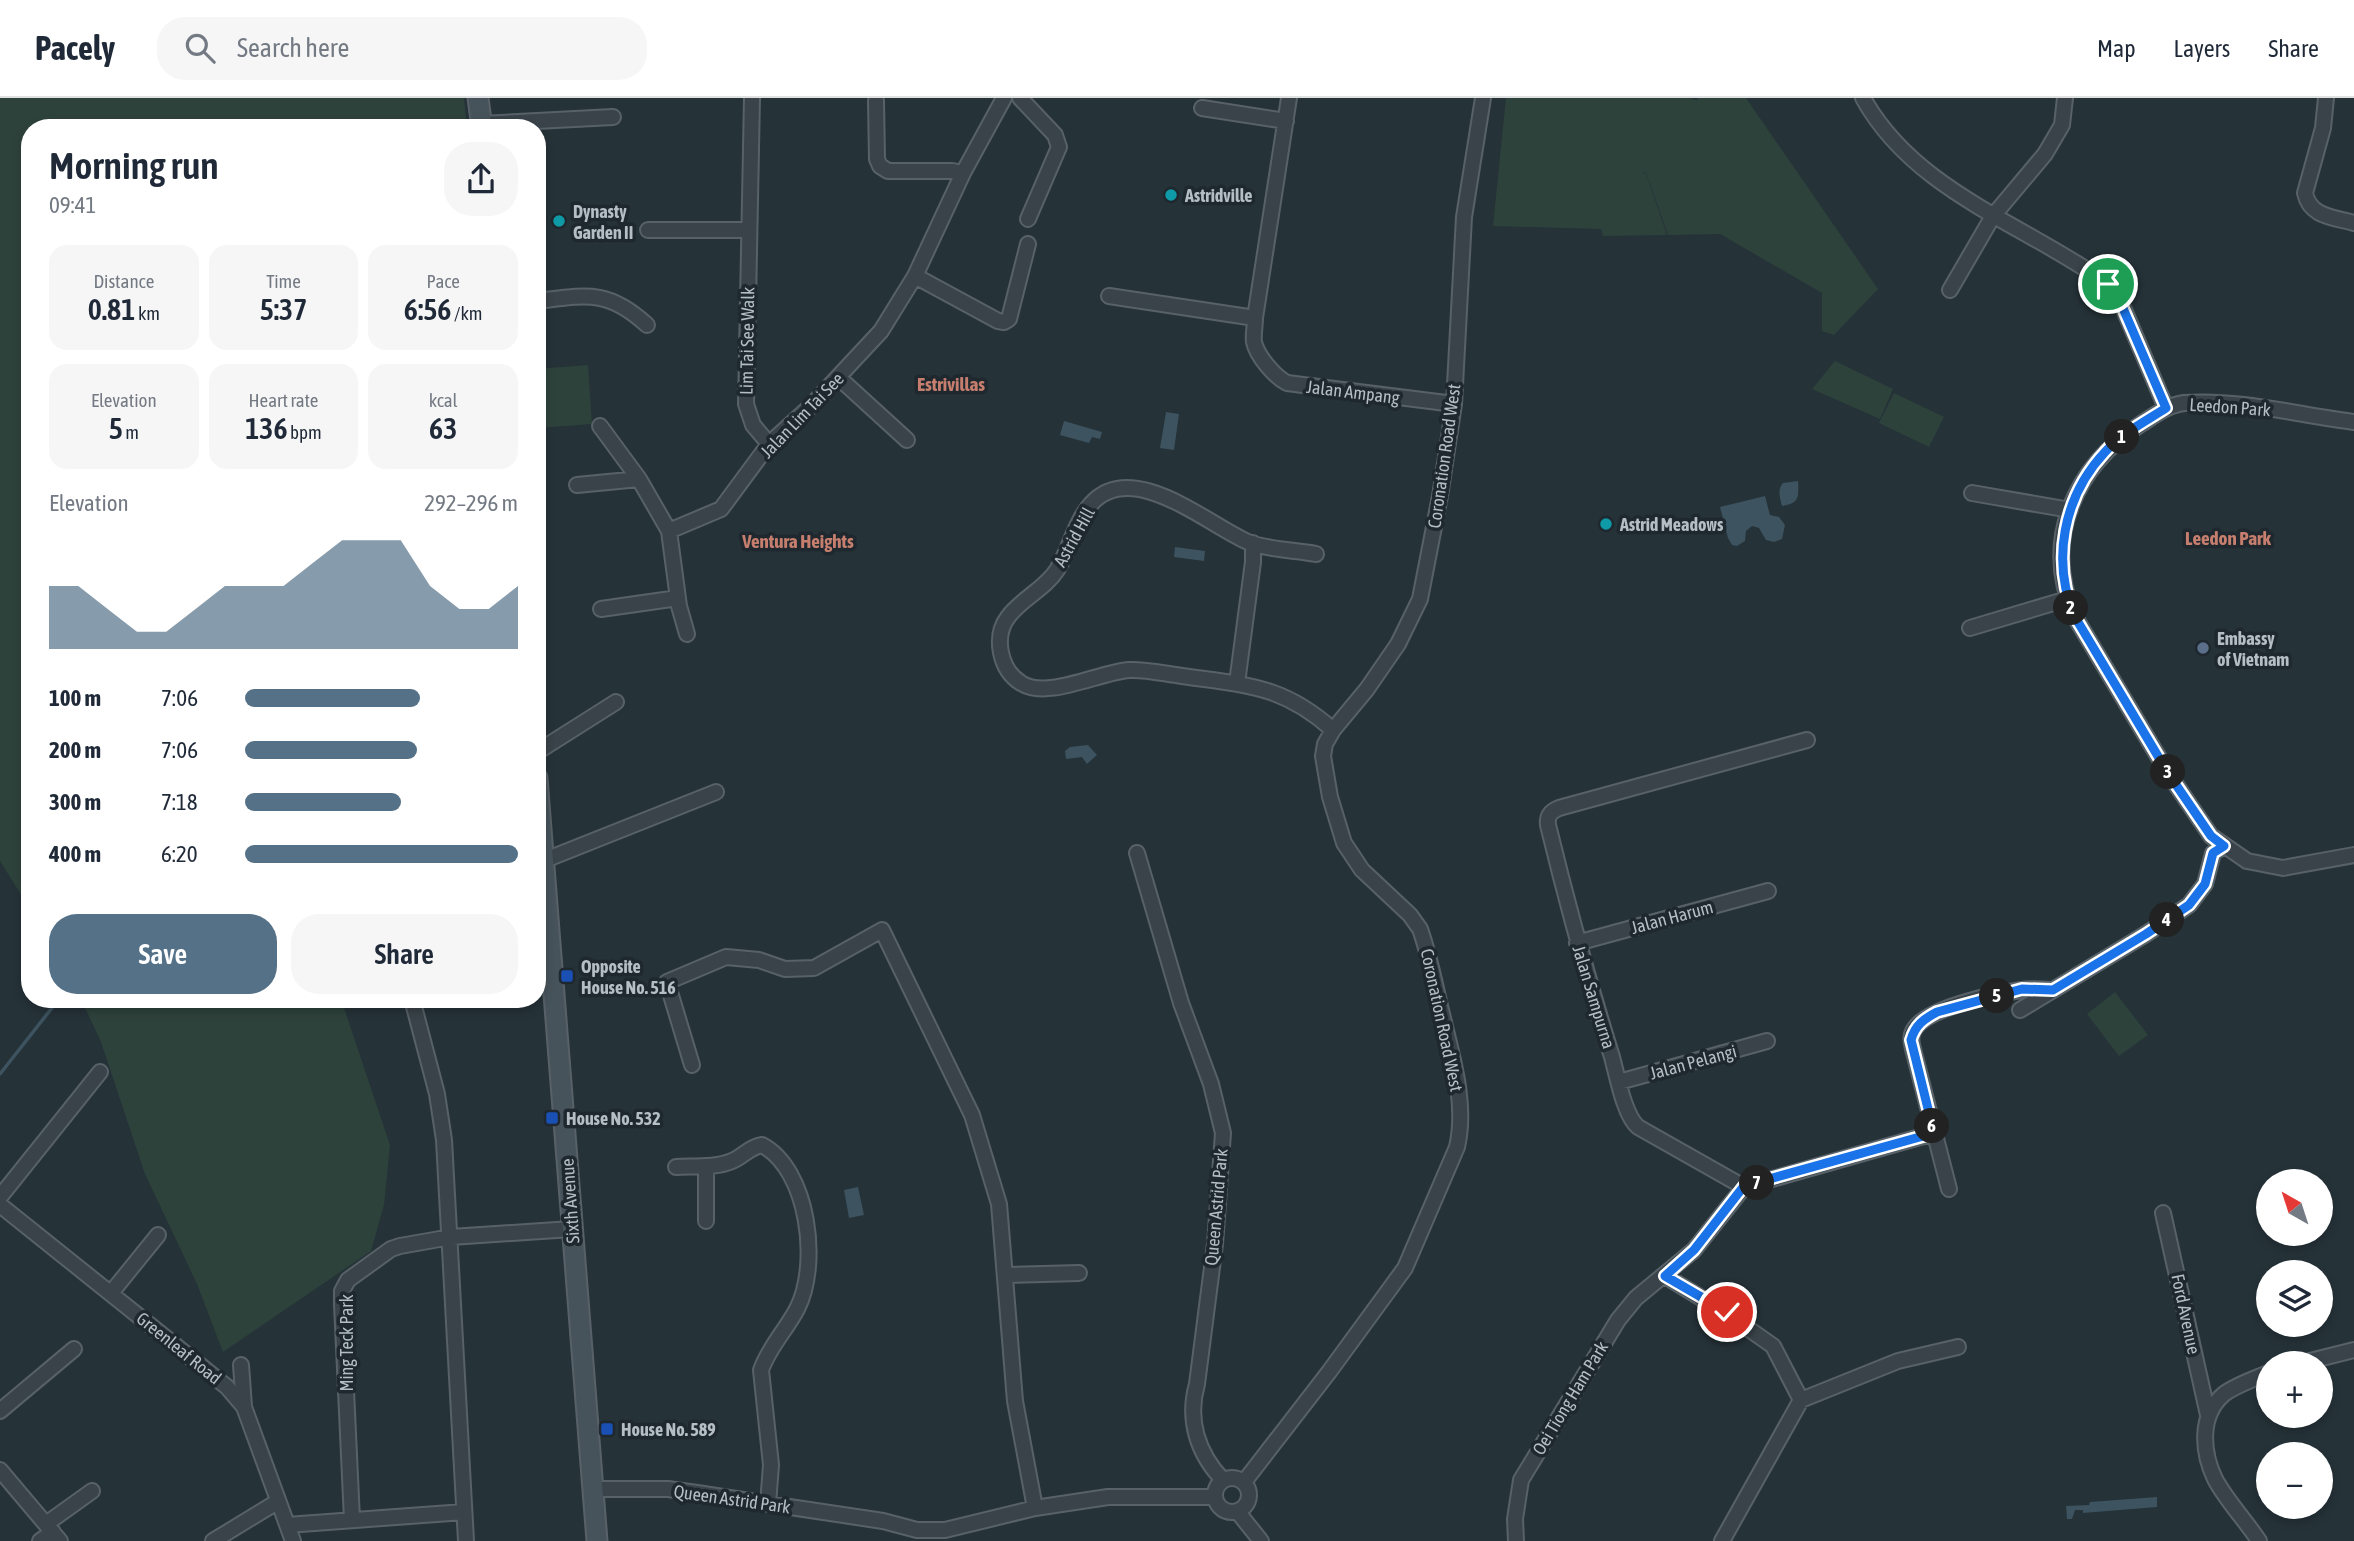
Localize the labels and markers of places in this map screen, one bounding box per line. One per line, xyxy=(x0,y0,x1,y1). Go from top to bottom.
place label: Astridville xyxy=(1184,185,1252,206)
marker: Astridville xyxy=(1163,187,1179,203)
place label: Dynasty Garden II xyxy=(573,201,633,243)
marker: Dynasty Garden II xyxy=(551,213,567,229)
pin xyxy=(2078,254,2138,314)
pin: 1 xyxy=(2104,420,2140,454)
place label: Astrid Meadows xyxy=(1619,514,1724,535)
marker: Astrid Meadows xyxy=(1598,516,1614,532)
pin: 2 xyxy=(2054,590,2088,626)
place label: Embassy of Vietnam xyxy=(2217,628,2289,670)
marker: Embassy of Vietnam xyxy=(2195,640,2211,656)
pin: 3 xyxy=(2150,754,2186,790)
pin: 4 xyxy=(2150,902,2184,938)
place label: Opposite House No. 516 xyxy=(581,956,676,998)
marker: Opposite House No. 516 xyxy=(559,968,575,984)
pin: 5 xyxy=(1980,978,2014,1014)
place label: House No. 532 xyxy=(566,1108,661,1129)
pin: 6 xyxy=(1914,1108,1950,1144)
marker: House No. 532 xyxy=(544,1110,560,1126)
pin: 7 xyxy=(1740,1166,1774,1200)
pin xyxy=(1697,1282,1757,1342)
place label: House No. 589 xyxy=(621,1419,716,1440)
marker: House No. 589 xyxy=(599,1421,615,1437)

